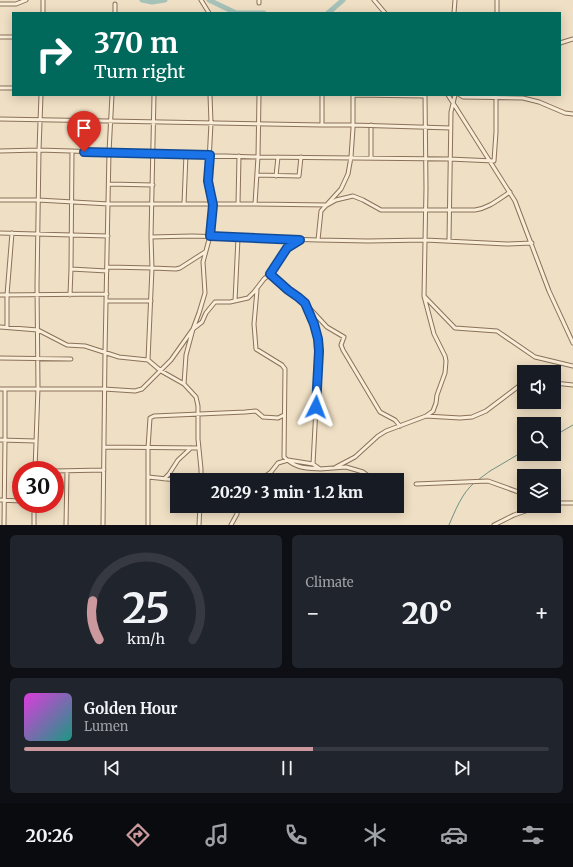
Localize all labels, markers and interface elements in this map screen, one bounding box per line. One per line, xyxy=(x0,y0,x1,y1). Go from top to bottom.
text: 370 m xyxy=(94,25,178,61)
icon: right xyxy=(28,28,80,80)
text: Turn right xyxy=(94,60,185,83)
pin xyxy=(67,111,101,152)
icon: arrive xyxy=(73,117,95,139)
map controls xyxy=(517,365,561,513)
button: sound xyxy=(517,365,561,409)
position arrow xyxy=(295,386,337,428)
button: search xyxy=(517,417,561,461)
speed limit sign: 30 xyxy=(12,461,64,513)
button: layers xyxy=(517,469,561,513)
text: 20:29 · 3 min · 1.2 km xyxy=(211,483,363,502)
text: Climate xyxy=(306,574,354,591)
text: 25 xyxy=(122,581,170,633)
text: 20° xyxy=(402,594,453,632)
text: − xyxy=(306,599,320,627)
text: + xyxy=(534,599,549,627)
text: km/h xyxy=(127,629,165,647)
text: Golden Hour xyxy=(84,699,178,718)
text: Lumen xyxy=(84,718,128,735)
icon: previous xyxy=(101,757,123,779)
icon: pause xyxy=(276,757,298,779)
icon: next xyxy=(451,757,473,779)
icon: directions xyxy=(124,821,152,849)
icon: music xyxy=(203,821,231,849)
icon: phone xyxy=(282,821,310,849)
icon: climate xyxy=(361,821,389,849)
icon: car xyxy=(440,821,468,849)
icon: filters xyxy=(519,821,547,849)
text: 20:26 xyxy=(26,824,73,847)

